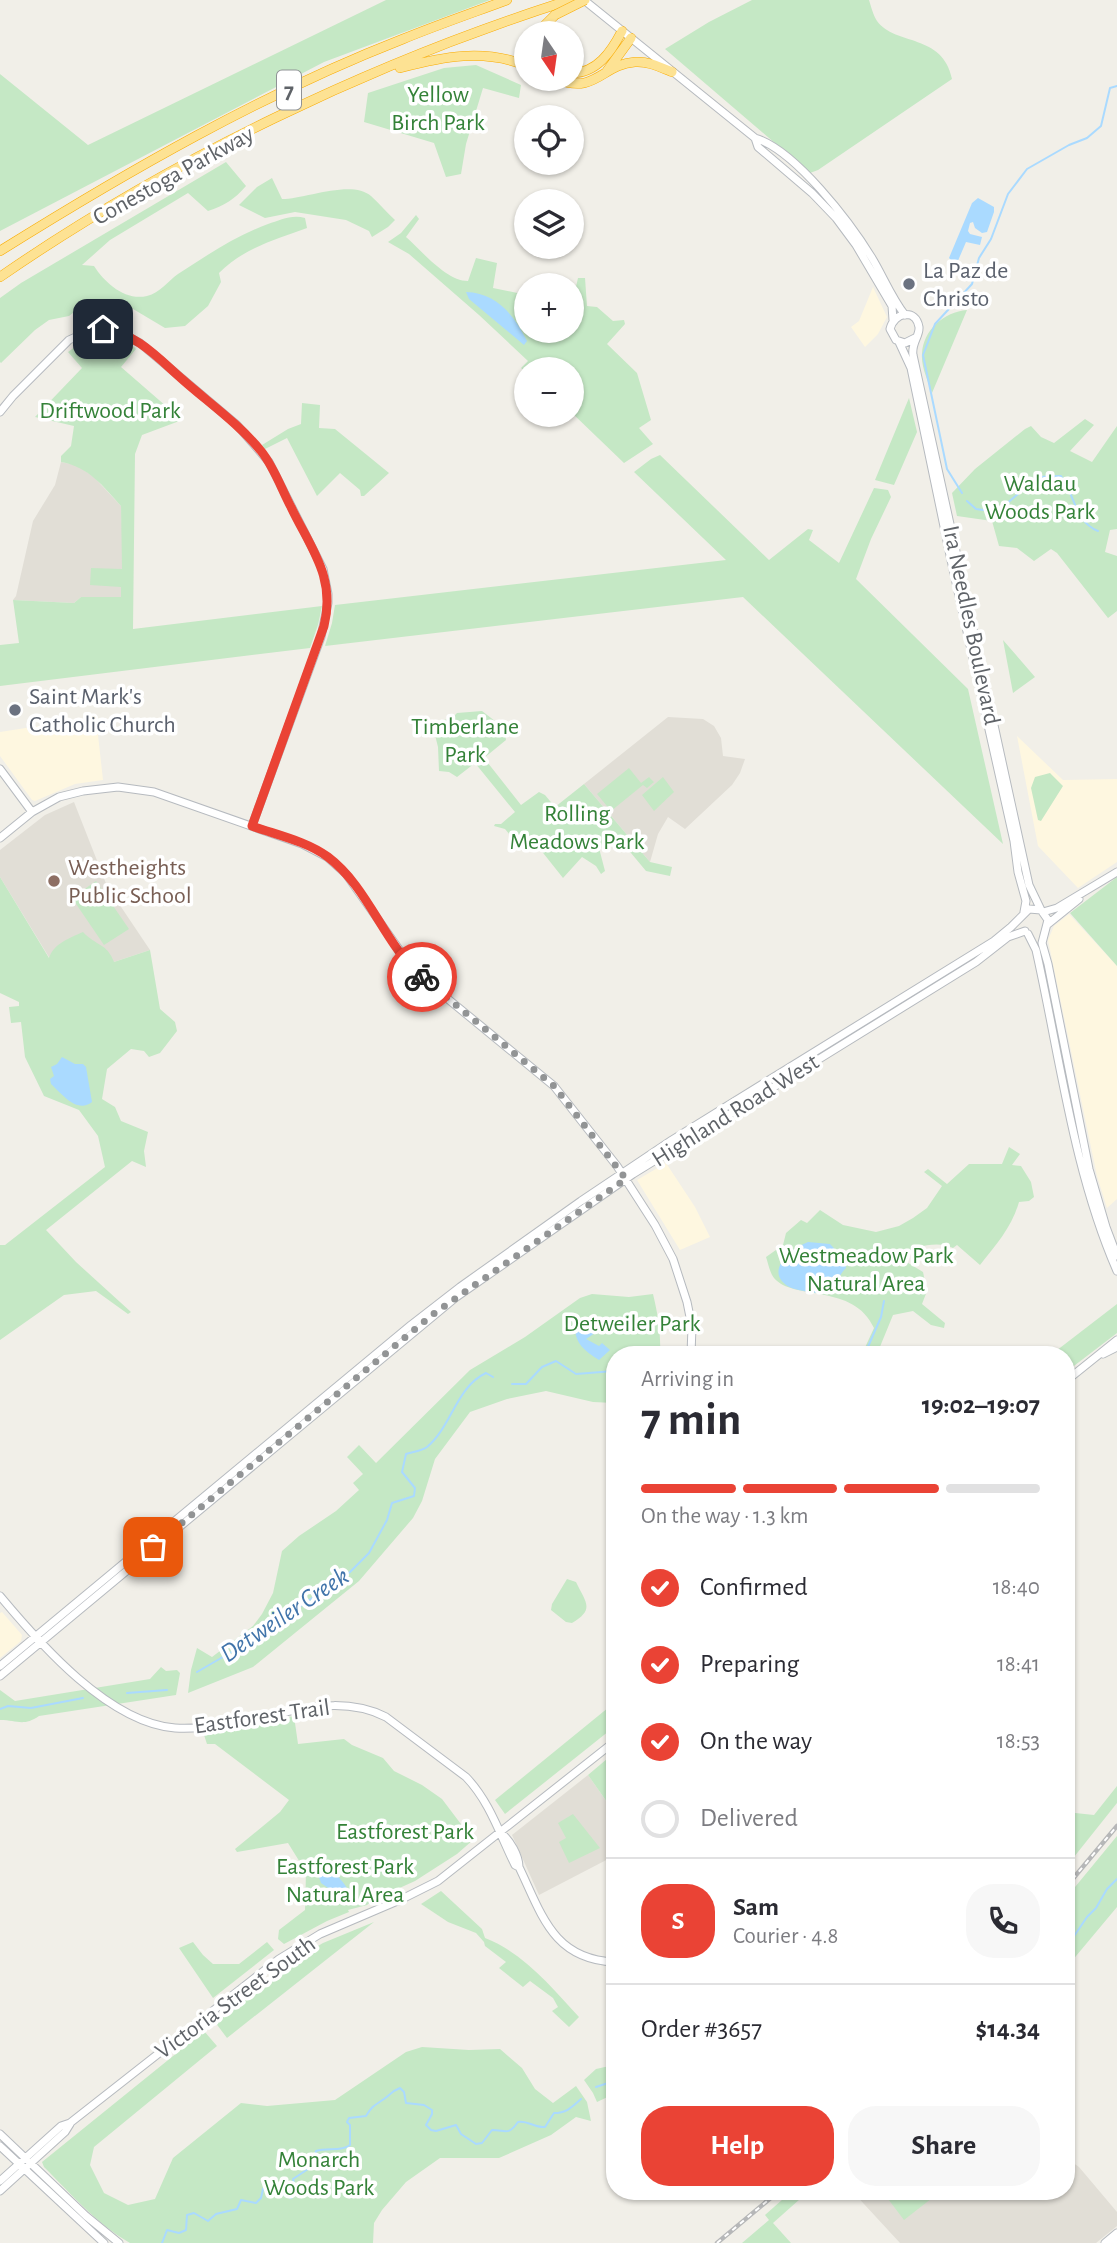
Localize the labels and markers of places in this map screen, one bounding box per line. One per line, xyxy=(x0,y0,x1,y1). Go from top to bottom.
place label: La Paz de Christo xyxy=(923,259,1008,311)
marker: La Paz de Christo xyxy=(901,276,917,292)
pin xyxy=(73,299,133,359)
place label: Saint Mark's Catholic Church xyxy=(29,685,176,737)
marker: Saint Mark's Catholic Church xyxy=(7,702,23,718)
place label: Westheights Public School xyxy=(68,856,192,908)
marker: Westheights Public School xyxy=(46,873,62,889)
pin xyxy=(123,1517,183,1577)

